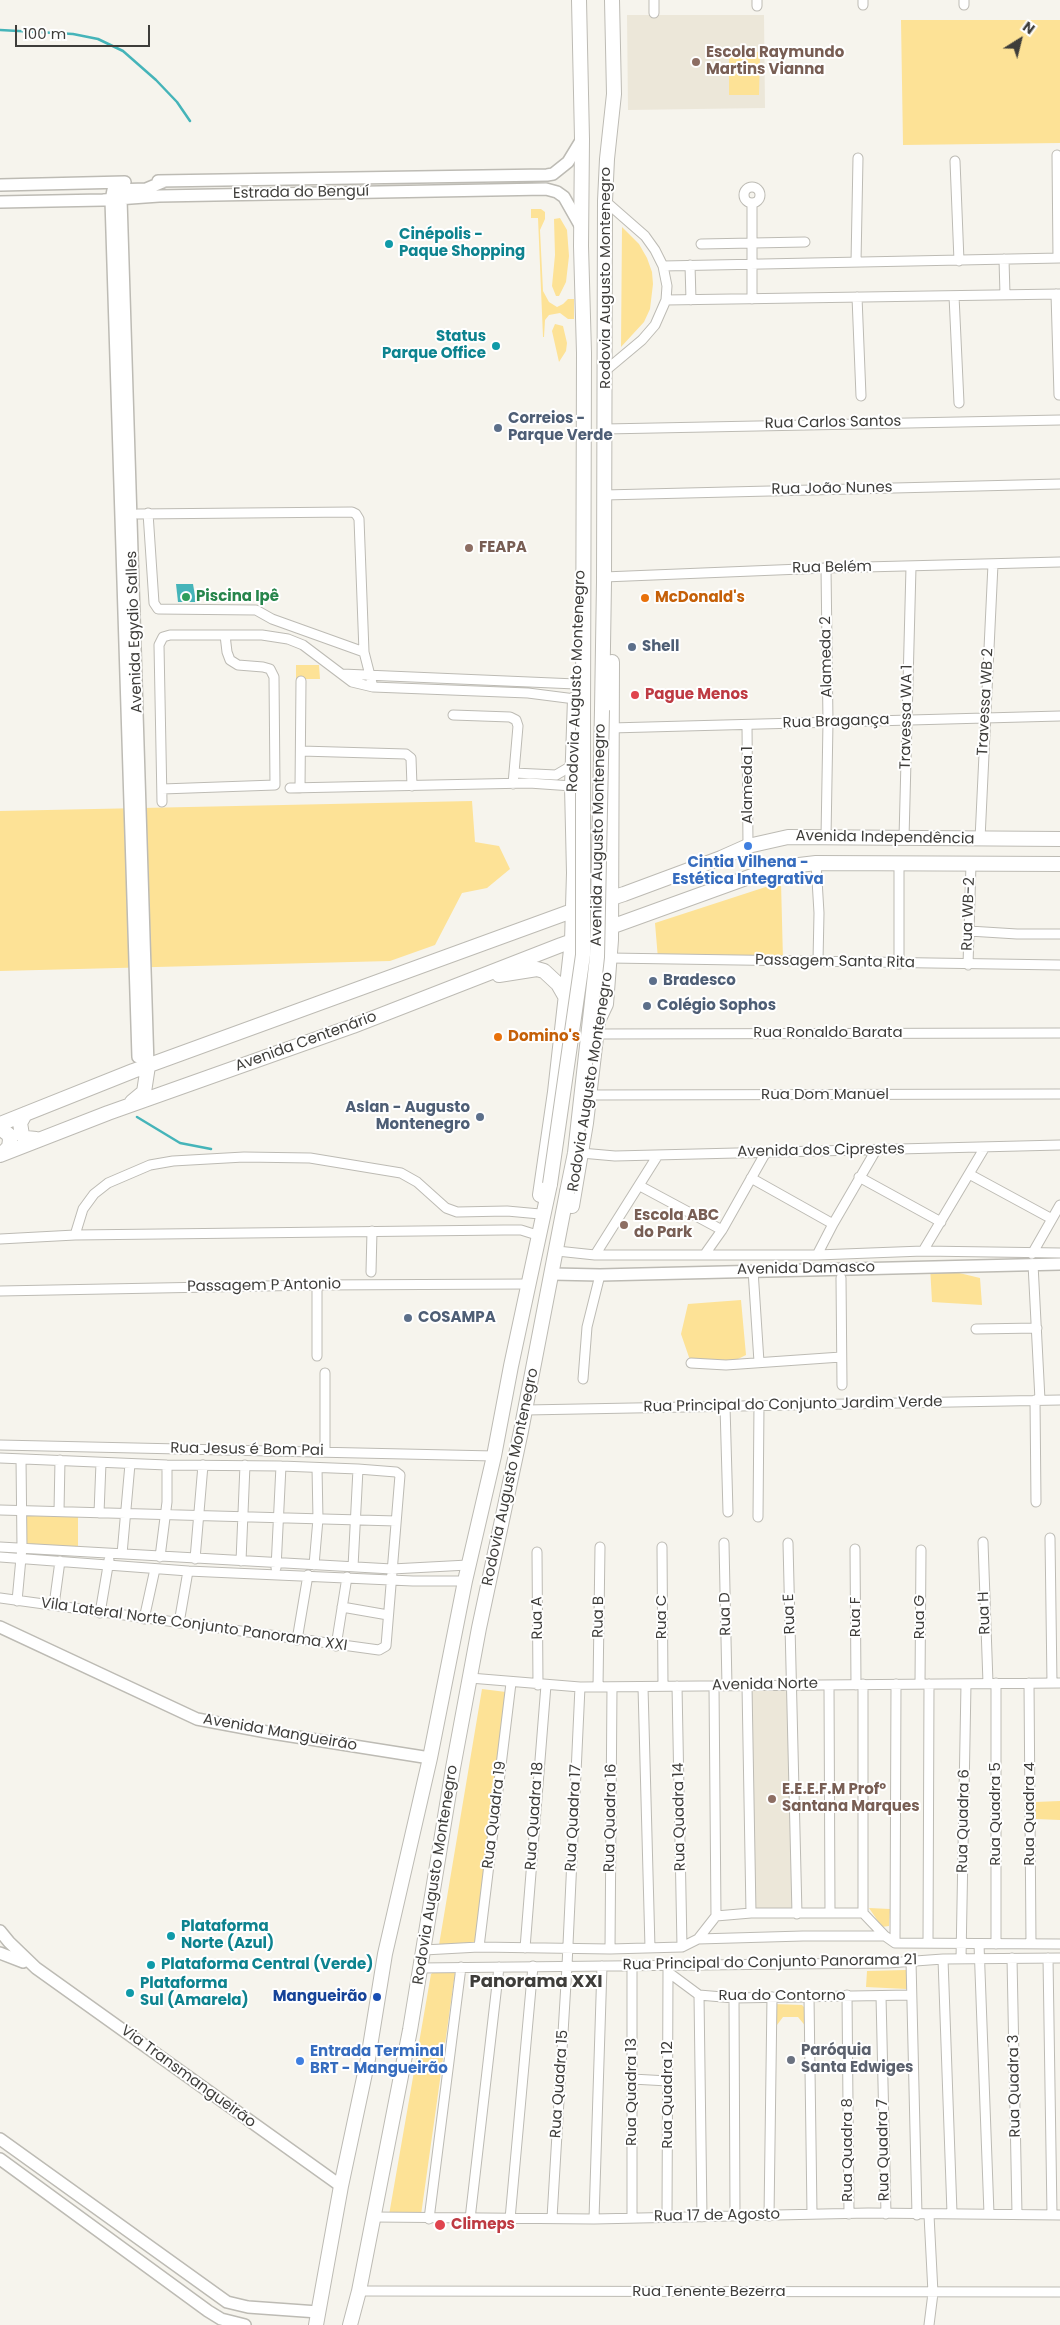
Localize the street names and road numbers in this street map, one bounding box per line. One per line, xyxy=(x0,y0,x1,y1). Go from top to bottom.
street label: Rodovia Augusto Montenegro xyxy=(597,167,615,389)
street label: Estrada do Benguí xyxy=(233,183,369,203)
street label: Rua Carlos Santos xyxy=(764,413,902,433)
street label: Rua João Nunes xyxy=(771,479,893,499)
street label: Avenida Egydio Salles xyxy=(123,550,147,714)
street label: Rua Belém xyxy=(792,558,872,578)
street label: Rodovia Augusto Montenegro xyxy=(564,570,590,792)
street label: Alameda 2 xyxy=(817,616,837,698)
street label: Travessa WB 2 xyxy=(974,648,998,756)
street label: Travessa WA 1 xyxy=(897,664,917,770)
street label: Rua Bragança xyxy=(782,711,890,733)
street label: Avenida Augusto Montenegro xyxy=(588,723,610,947)
street label: Alameda 1 xyxy=(739,746,757,824)
street label: Avenida Independência xyxy=(795,827,975,849)
street label: Rua WB-2 xyxy=(959,877,979,951)
street label: Passagem Santa Rita xyxy=(755,952,915,972)
street label: Rodovia Augusto Montenegro xyxy=(565,971,617,1193)
street label: Avenida Centenário xyxy=(233,1008,379,1076)
street label: Rua Ronaldo Barata xyxy=(753,1024,903,1042)
street label: Rua Dom Manuel xyxy=(761,1086,889,1104)
street label: Avenida dos Ciprestes xyxy=(737,1141,905,1161)
street label: Avenida Damasco xyxy=(737,1259,875,1279)
street label: Passagem P Antonio xyxy=(187,1276,341,1296)
street label: Rodovia Augusto Montenegro xyxy=(479,1366,543,1588)
street label: Rua Principal do Conjunto Jardim Verde xyxy=(643,1393,943,1417)
street label: Rua Jesus é Bom Pai xyxy=(170,1440,324,1460)
street label: Rua H xyxy=(975,1591,995,1635)
street label: Rua D xyxy=(717,1592,735,1636)
street label: Rua E xyxy=(780,1593,800,1635)
street label: Vila Lateral Norte Conjunto Panorama XXI xyxy=(40,1595,348,1655)
street label: Rua C xyxy=(653,1595,671,1639)
street label: Rua G xyxy=(911,1595,929,1639)
street label: Rua A xyxy=(529,1596,547,1640)
street label: Rua B xyxy=(590,1596,608,1638)
street label: Rua F xyxy=(847,1597,865,1637)
street label: Avenida Norte xyxy=(712,1675,818,1695)
street label: Avenida Mangueirão xyxy=(202,1711,358,1755)
street label: Rua Quadra 19 xyxy=(479,1760,511,1870)
street label: Rua Quadra 18 xyxy=(522,1761,548,1871)
street label: Rua Quadra 5 xyxy=(987,1762,1005,1866)
street label: Rua Quadra 4 xyxy=(1021,1762,1039,1866)
street label: Rua Quadra 14 xyxy=(670,1763,690,1871)
street label: Rodovia Augusto Montenegro xyxy=(410,1764,462,1986)
street label: Rua Quadra 17 xyxy=(562,1764,586,1872)
street label: Rua Quadra 16 xyxy=(601,1764,621,1872)
street label: Rua Quadra 6 xyxy=(954,1769,974,1873)
street label: Rua Principal do Conjunto Panorama 21 xyxy=(623,1951,917,1975)
street label: Rua do Contorno xyxy=(718,1987,846,2005)
street label: Via Transmangueirão xyxy=(117,2022,259,2132)
street label: Rua Quadra 15 xyxy=(547,2029,573,2139)
street label: Rua Quadra 3 xyxy=(1005,2034,1025,2138)
street label: Rua Quadra 13 xyxy=(623,2038,641,2146)
street label: Rua Quadra 12 xyxy=(659,2041,677,2149)
street label: Rua Quadra 8 xyxy=(839,2098,857,2202)
street label: Rua Quadra 7 xyxy=(874,2099,894,2201)
street label: Rua 17 de Agosto xyxy=(654,2206,780,2226)
street label: Rua Tenente Bezerra xyxy=(632,2283,786,2301)

